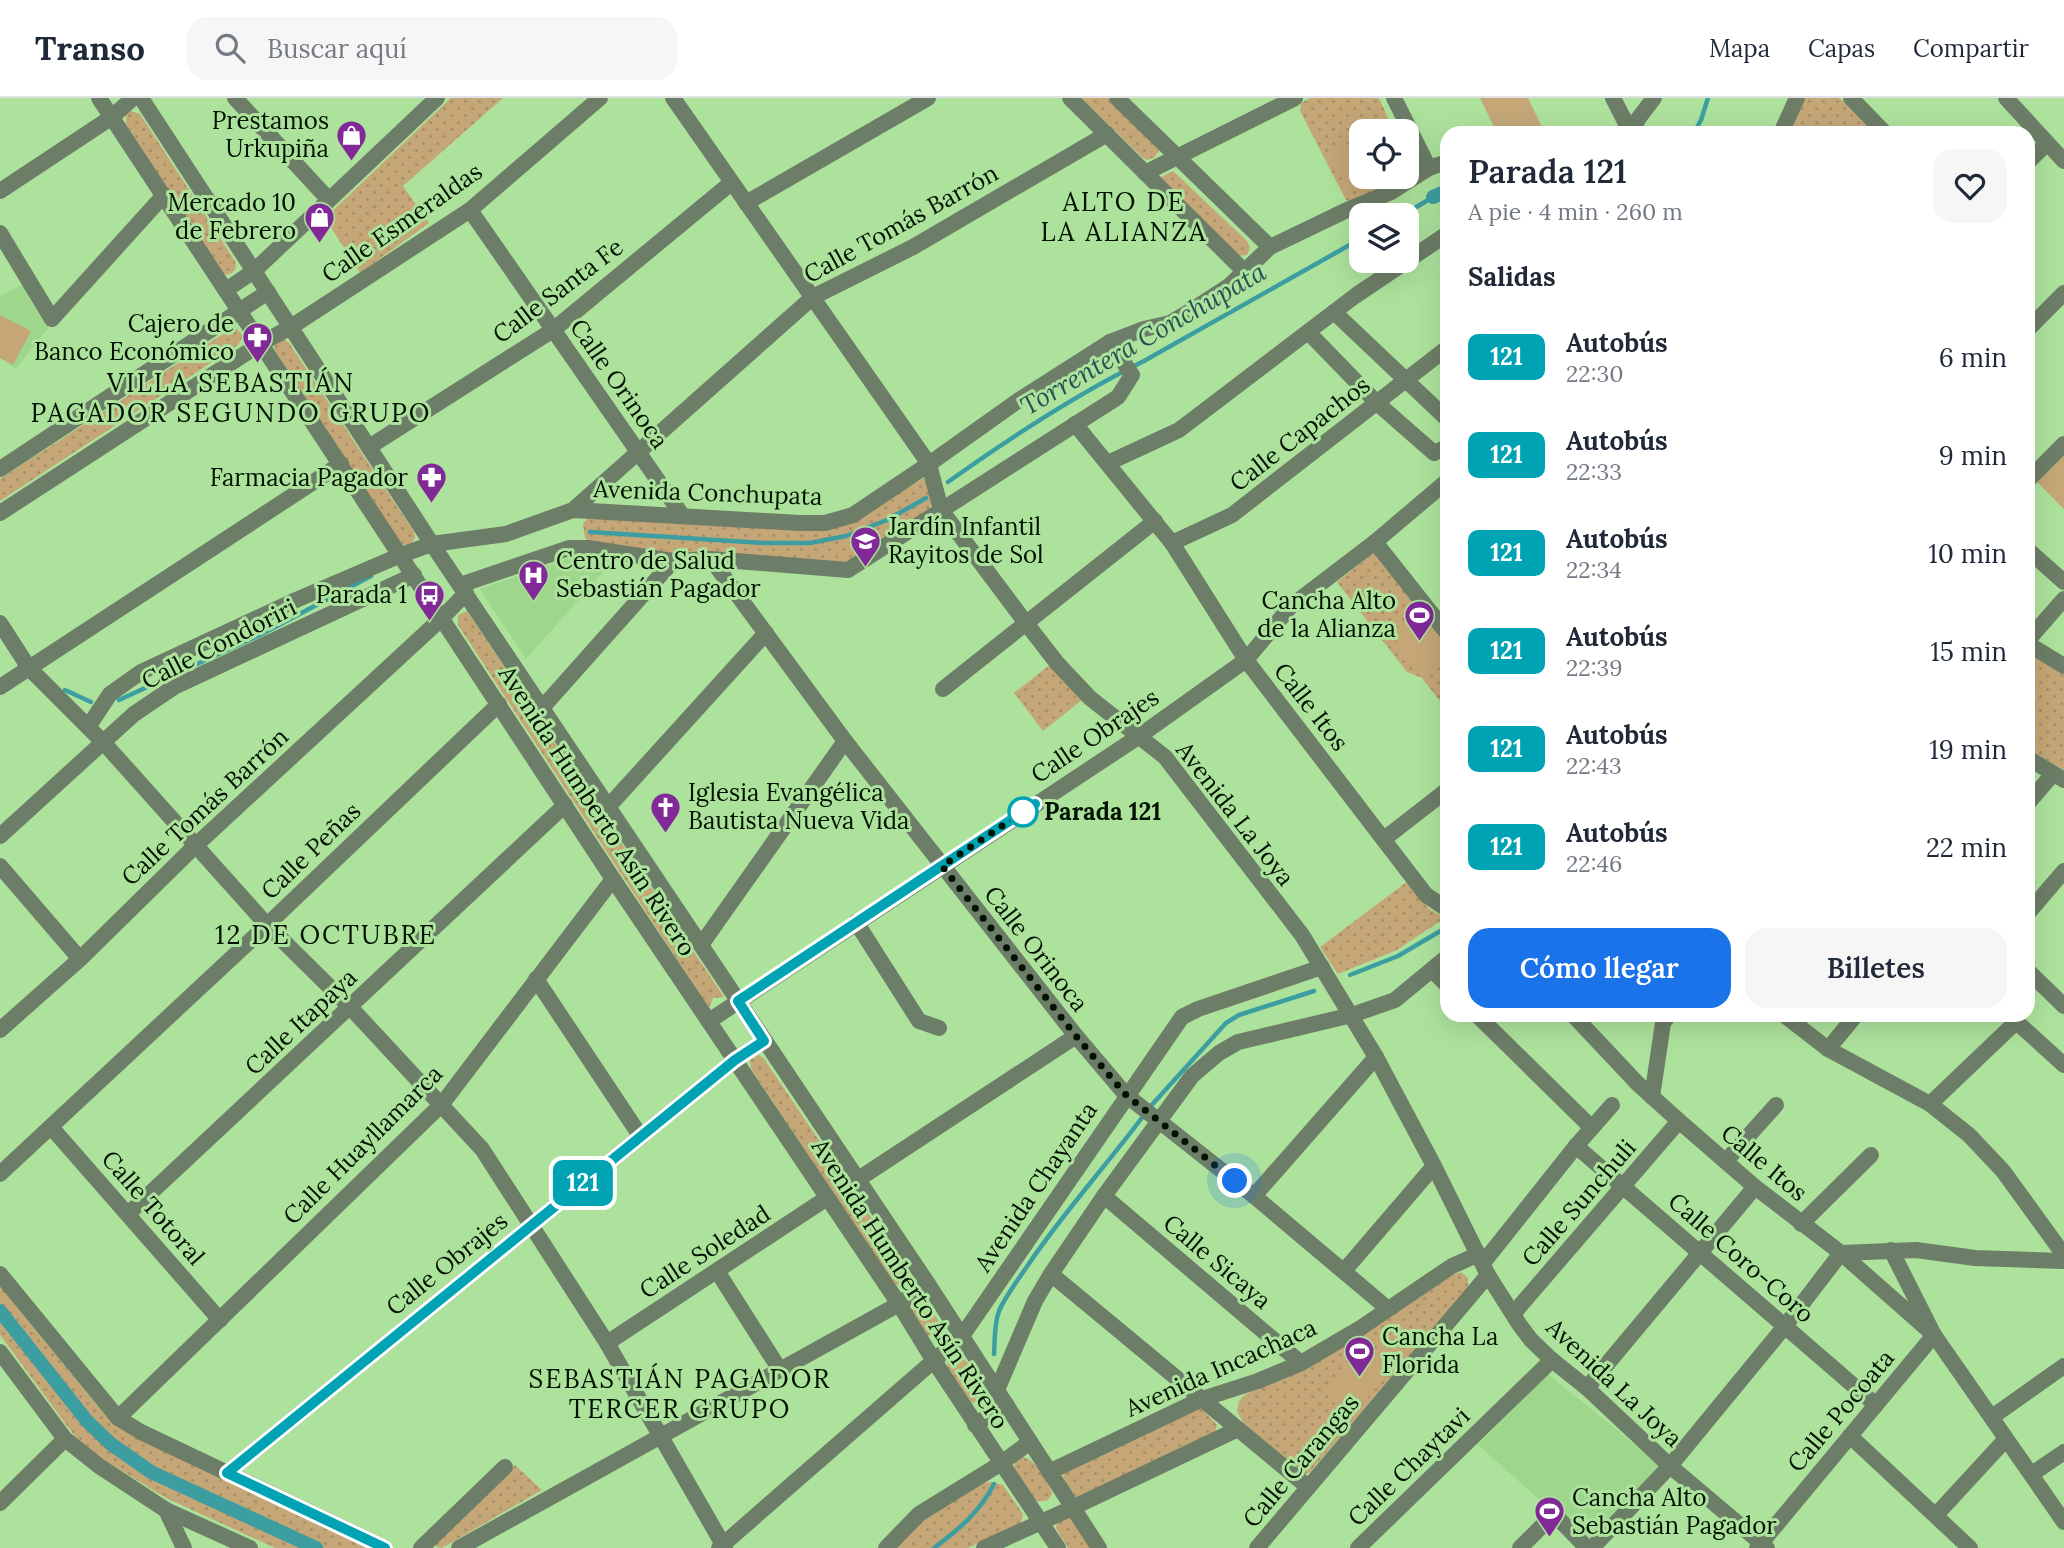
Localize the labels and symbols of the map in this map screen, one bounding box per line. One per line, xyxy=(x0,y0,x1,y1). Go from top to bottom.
place label: Prestamos Urkupiña xyxy=(212,105,329,164)
shop icon: Prestamos Urkupiña xyxy=(335,118,369,162)
street label: Calle Esmeraldas xyxy=(315,156,488,289)
street label: Calle Tomás Barrón xyxy=(798,157,1003,290)
district label: ALTO DE LA ALIANZA xyxy=(1041,185,1207,248)
place label: Mercado 10 de Febrero xyxy=(167,187,296,246)
shop icon: Mercado 10 de Febrero xyxy=(302,200,336,244)
street label: Calle Santa Fe xyxy=(486,231,629,350)
water label: Torrentera Conchupata xyxy=(1014,254,1272,422)
place label: Cajero de Banco Económico xyxy=(34,308,234,367)
street label: Calle Orinoca xyxy=(563,313,676,455)
pharmacy icon: Cajero de Banco Económico xyxy=(240,321,274,365)
district label: VILLA SEBASTIÁN PAGADOR SEGUNDO GRUPO xyxy=(31,366,431,429)
street label: Calle Capachos xyxy=(1223,369,1376,498)
pharmacy icon: Farmacia Pagador xyxy=(414,461,448,505)
place label: Farmacia Pagador xyxy=(210,462,409,493)
street label: Avenida Conchupata xyxy=(592,473,823,512)
place label: Jardín Infantil Rayitos de Sol xyxy=(887,511,1044,570)
school or university icon: Jardín Infantil Rayitos de Sol xyxy=(848,524,882,568)
place label: Centro de Salud Sebastián Pagador xyxy=(556,545,761,604)
hospital icon: Centro de Salud Sebastián Pagador xyxy=(516,558,550,602)
bus stop icon: Parada 1 xyxy=(413,578,447,622)
place label: Parada 1 xyxy=(316,579,407,610)
place label: Cancha Alto de la Alianza xyxy=(1257,585,1396,644)
street label: Calle Condoriri xyxy=(136,591,301,696)
sports icon: Cancha Alto de la Alianza xyxy=(1402,598,1436,642)
street label: Calle Itos xyxy=(1267,656,1356,757)
street label: Avenida Humberto Asín Rivero xyxy=(491,659,703,962)
street label: Calle Obrajes xyxy=(1025,681,1165,790)
street label: Calle Tomás Barrón xyxy=(115,721,295,892)
street label: Avenida La Joya xyxy=(1169,735,1301,892)
place label: Iglesia Evangélica Bautista Nueva Vida xyxy=(688,777,910,836)
church icon: Iglesia Evangélica Bautista Nueva Vida xyxy=(648,790,682,834)
street label: Calle Peñas xyxy=(254,795,367,906)
place label: Parada 121 xyxy=(1044,796,1161,827)
marker: Parada 121 xyxy=(1008,797,1038,827)
street label: Calle Orinoca xyxy=(978,879,1095,1018)
district label: 12 DE OCTUBRE xyxy=(215,918,437,951)
street label: Calle Itapaya xyxy=(238,962,363,1082)
street label: Calle Huayllamarca xyxy=(276,1058,449,1231)
street label: Avenida Chayanta xyxy=(967,1096,1104,1278)
street label: Calle Itos xyxy=(1715,1117,1814,1208)
street label: Avenida Humberto Asín Rivero xyxy=(804,1132,1016,1435)
street label: Calle Sunchuli xyxy=(1515,1133,1642,1273)
street label: Calle Totoral xyxy=(95,1144,212,1272)
line badge: 121 xyxy=(543,1160,623,1206)
your location xyxy=(1217,1163,1252,1198)
street label: Calle Coro-Coro xyxy=(1662,1186,1821,1329)
street label: Calle Soledad xyxy=(634,1198,776,1305)
street label: Calle Obrajes xyxy=(380,1205,514,1322)
street label: Calle Sicaya xyxy=(1157,1207,1278,1316)
street label: Avenida Incachaca xyxy=(1119,1311,1321,1424)
street label: Avenida La Joya xyxy=(1539,1311,1689,1454)
place label: Cancha La Florida xyxy=(1382,1321,1498,1380)
sports icon: Cancha La Florida xyxy=(1342,1334,1376,1378)
street label: Calle Pocoata xyxy=(1780,1343,1901,1478)
district label: SEBASTIÁN PAGADOR TERCER GRUPO xyxy=(529,1362,831,1425)
street label: Calle Carangas xyxy=(1236,1388,1365,1534)
street label: Calle Chaytavi xyxy=(1341,1401,1476,1533)
place label: Cancha Alto Sebastián Pagador xyxy=(1572,1482,1777,1541)
sports icon: Cancha Alto Sebastián Pagador xyxy=(1532,1495,1566,1539)

